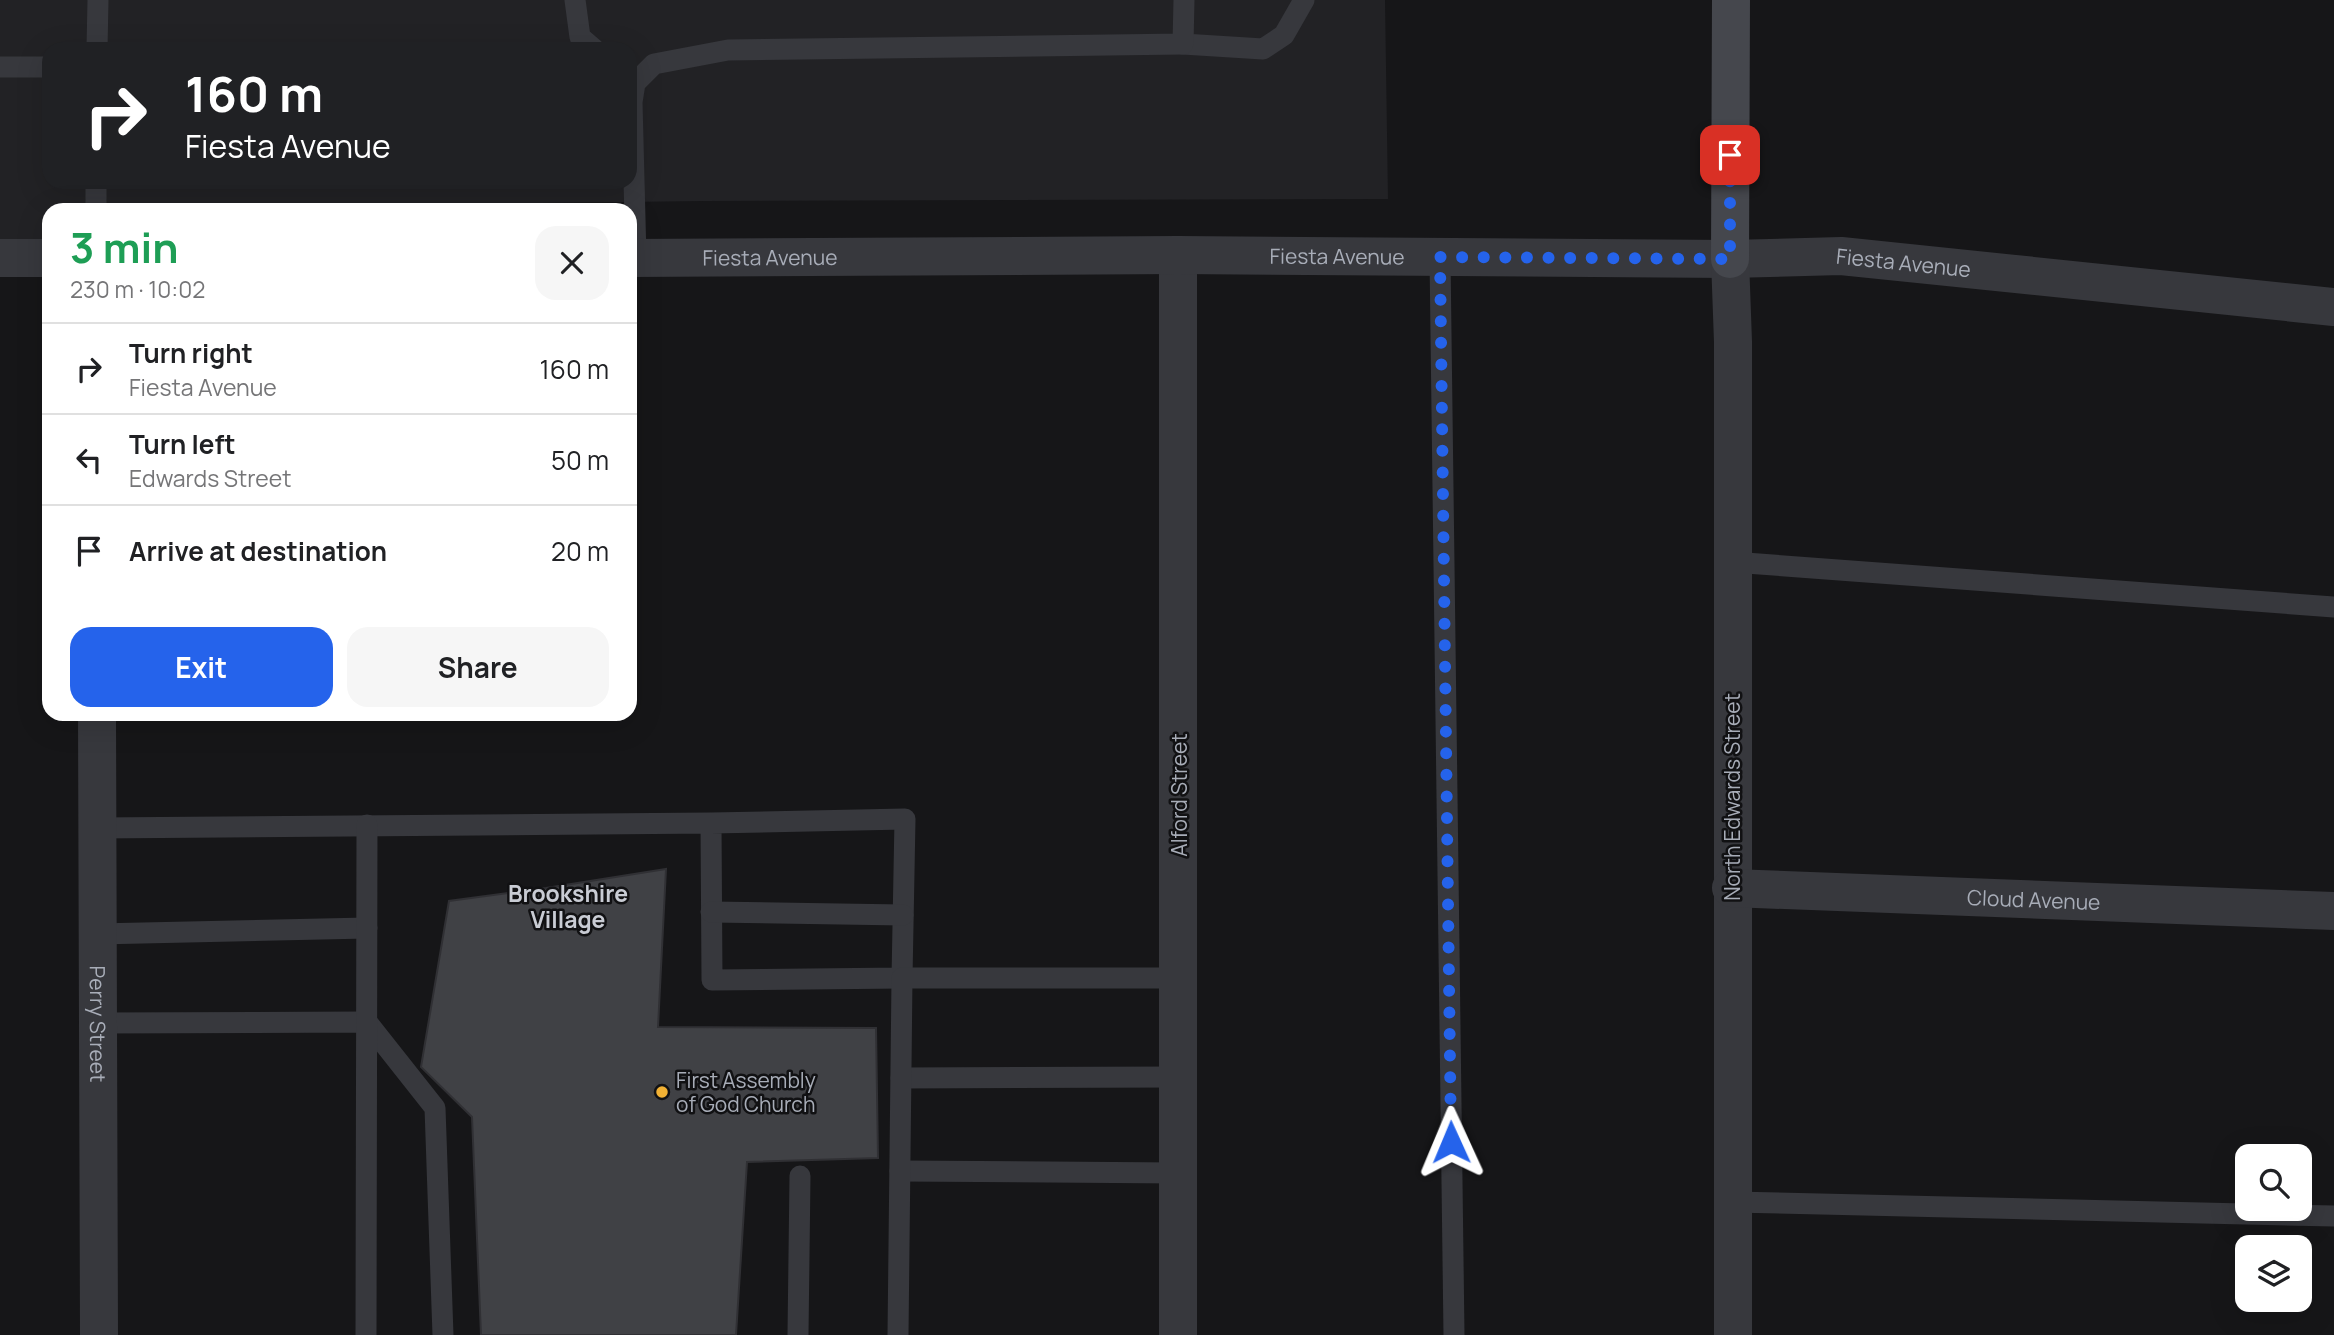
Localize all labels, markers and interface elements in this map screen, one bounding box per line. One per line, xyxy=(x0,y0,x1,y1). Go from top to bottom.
text: 160 m xyxy=(185,60,323,127)
icon: right xyxy=(70,70,161,161)
text: Fiesta Avenue xyxy=(185,124,391,168)
pin xyxy=(1700,125,1760,185)
icon: arrive xyxy=(1711,136,1749,174)
text: 3 min xyxy=(70,218,179,276)
button: close xyxy=(535,226,609,300)
street label: Fiesta Avenue xyxy=(1269,242,1405,271)
street label: Fiesta Avenue xyxy=(1835,242,1972,283)
street label: Fiesta Avenue xyxy=(702,243,838,272)
text: 230 m · 10:02 xyxy=(70,273,205,305)
text: Turn right xyxy=(129,335,253,371)
icon: right xyxy=(70,350,108,388)
text: 160 m xyxy=(540,351,609,387)
text: Fiesta Avenue xyxy=(129,371,277,403)
text: Turn left xyxy=(129,426,236,462)
icon: left xyxy=(70,441,108,479)
text: 50 m xyxy=(551,442,609,478)
text: Edwards Street xyxy=(129,462,291,494)
icon: arrive xyxy=(70,532,108,570)
text: Arrive at destination xyxy=(129,533,387,569)
text: 20 m xyxy=(551,533,609,569)
button: Exit xyxy=(70,627,333,707)
button: Share xyxy=(347,627,609,707)
street label: North Edwards Street xyxy=(1718,693,1746,901)
street label: Alford Street xyxy=(1165,733,1193,857)
district label: Brookshire Village xyxy=(508,877,628,935)
street label: Cloud Avenue xyxy=(1967,883,2101,916)
street label: Perry Street xyxy=(84,965,112,1083)
place label: First Assembly of God Church xyxy=(676,1066,816,1118)
marker: First Assembly of God Church xyxy=(654,1084,670,1100)
position arrow xyxy=(1414,1105,1488,1179)
map controls xyxy=(2235,1144,2312,1312)
button: search xyxy=(2235,1144,2312,1221)
button: layers xyxy=(2235,1235,2312,1312)

